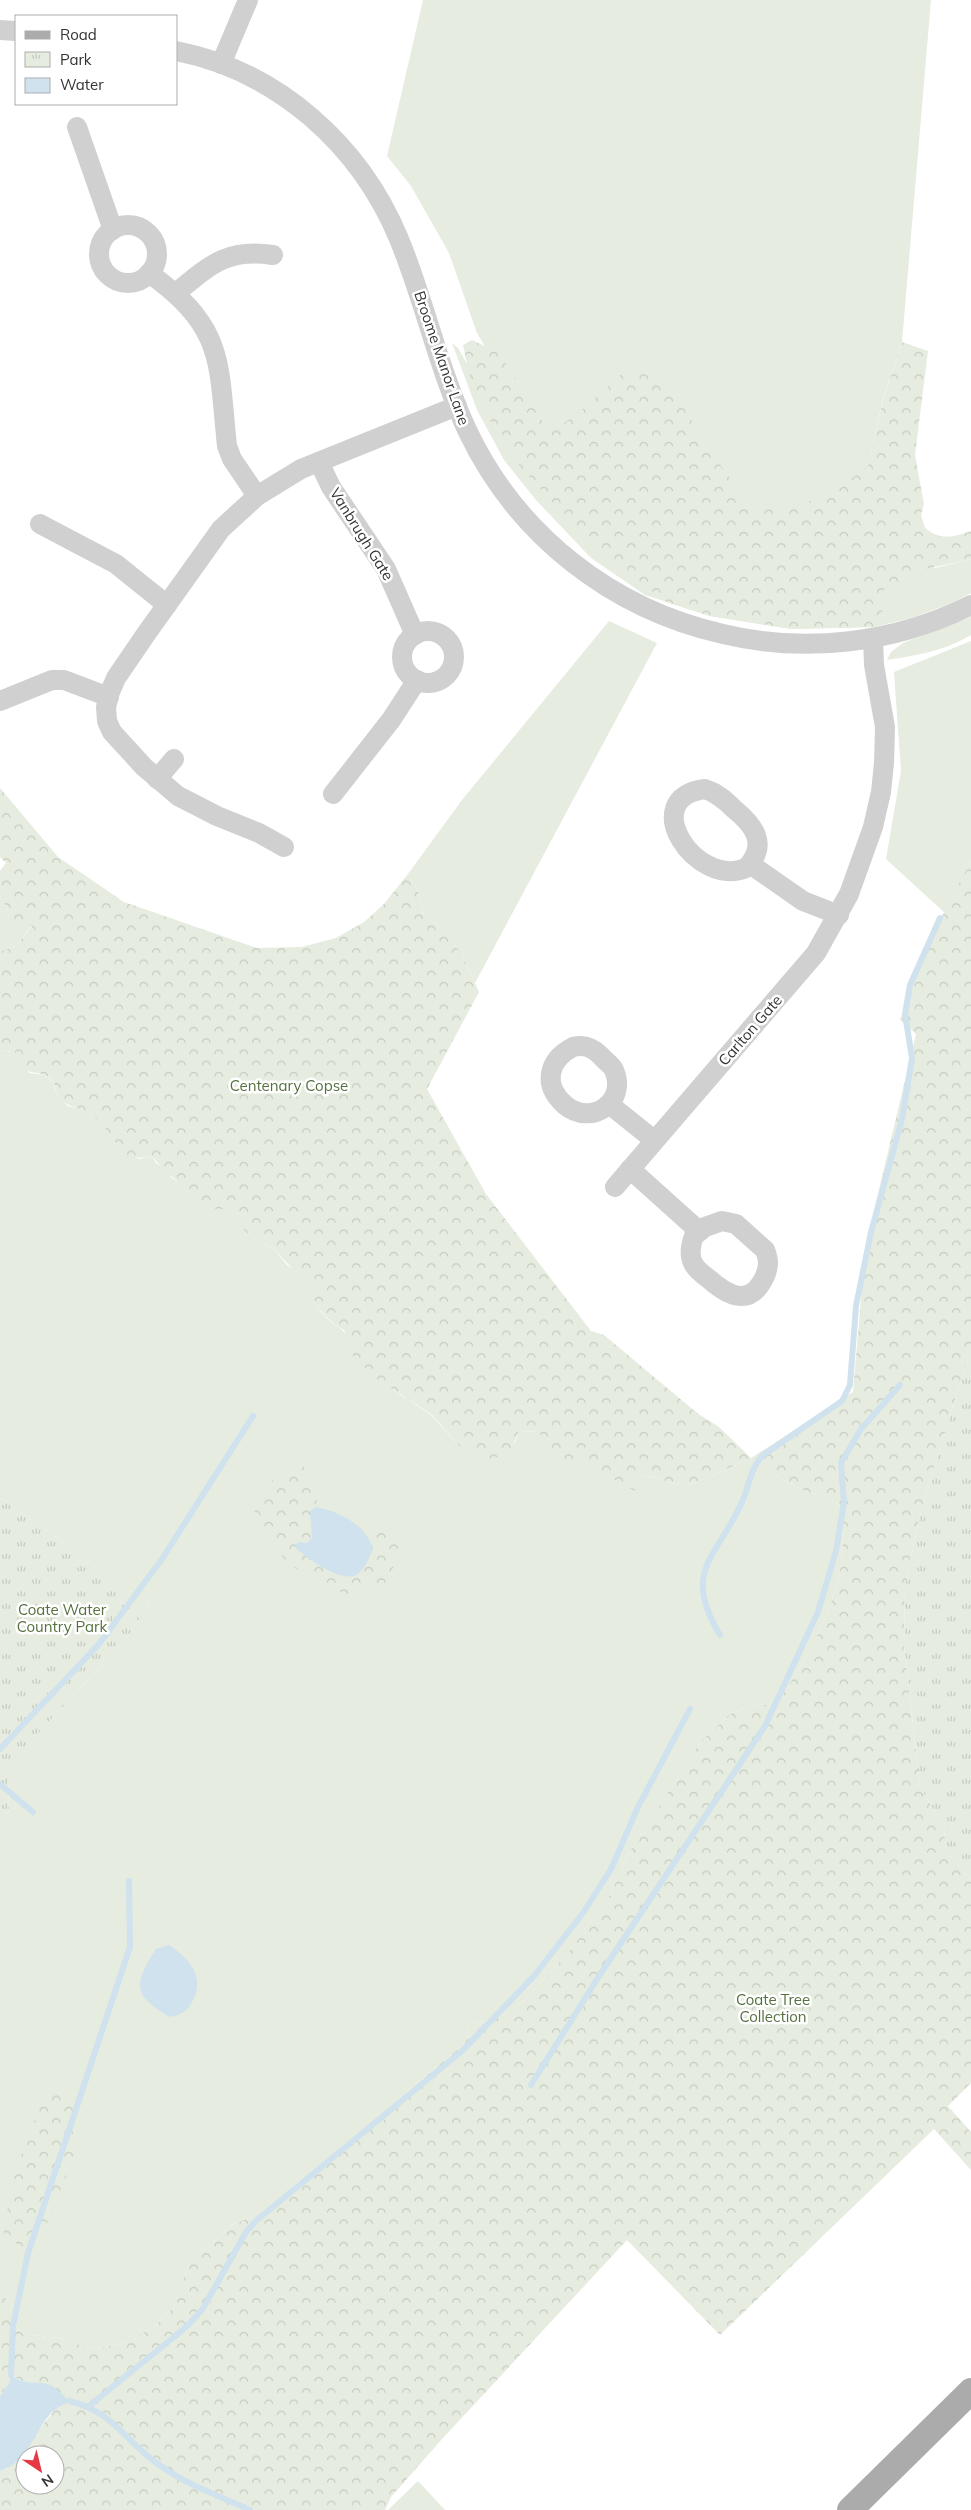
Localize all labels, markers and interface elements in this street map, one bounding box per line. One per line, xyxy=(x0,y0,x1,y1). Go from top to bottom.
legend xyxy=(15,15,178,105)
text: Road xyxy=(60,25,97,44)
text: Park xyxy=(60,50,92,69)
text: Water xyxy=(60,75,104,94)
street label: Broome Manor Lane xyxy=(410,288,474,428)
street label: Vanbrugh Gate xyxy=(326,484,398,584)
street label: Carlton Gate xyxy=(714,991,786,1069)
park label: Centenary Copse xyxy=(230,1076,348,1095)
park label: Coate Water Country Park xyxy=(17,1600,107,1636)
park label: Coate Tree Collection xyxy=(736,1990,810,2026)
north arrow xyxy=(15,2445,65,2495)
text: N xyxy=(38,2470,57,2491)

